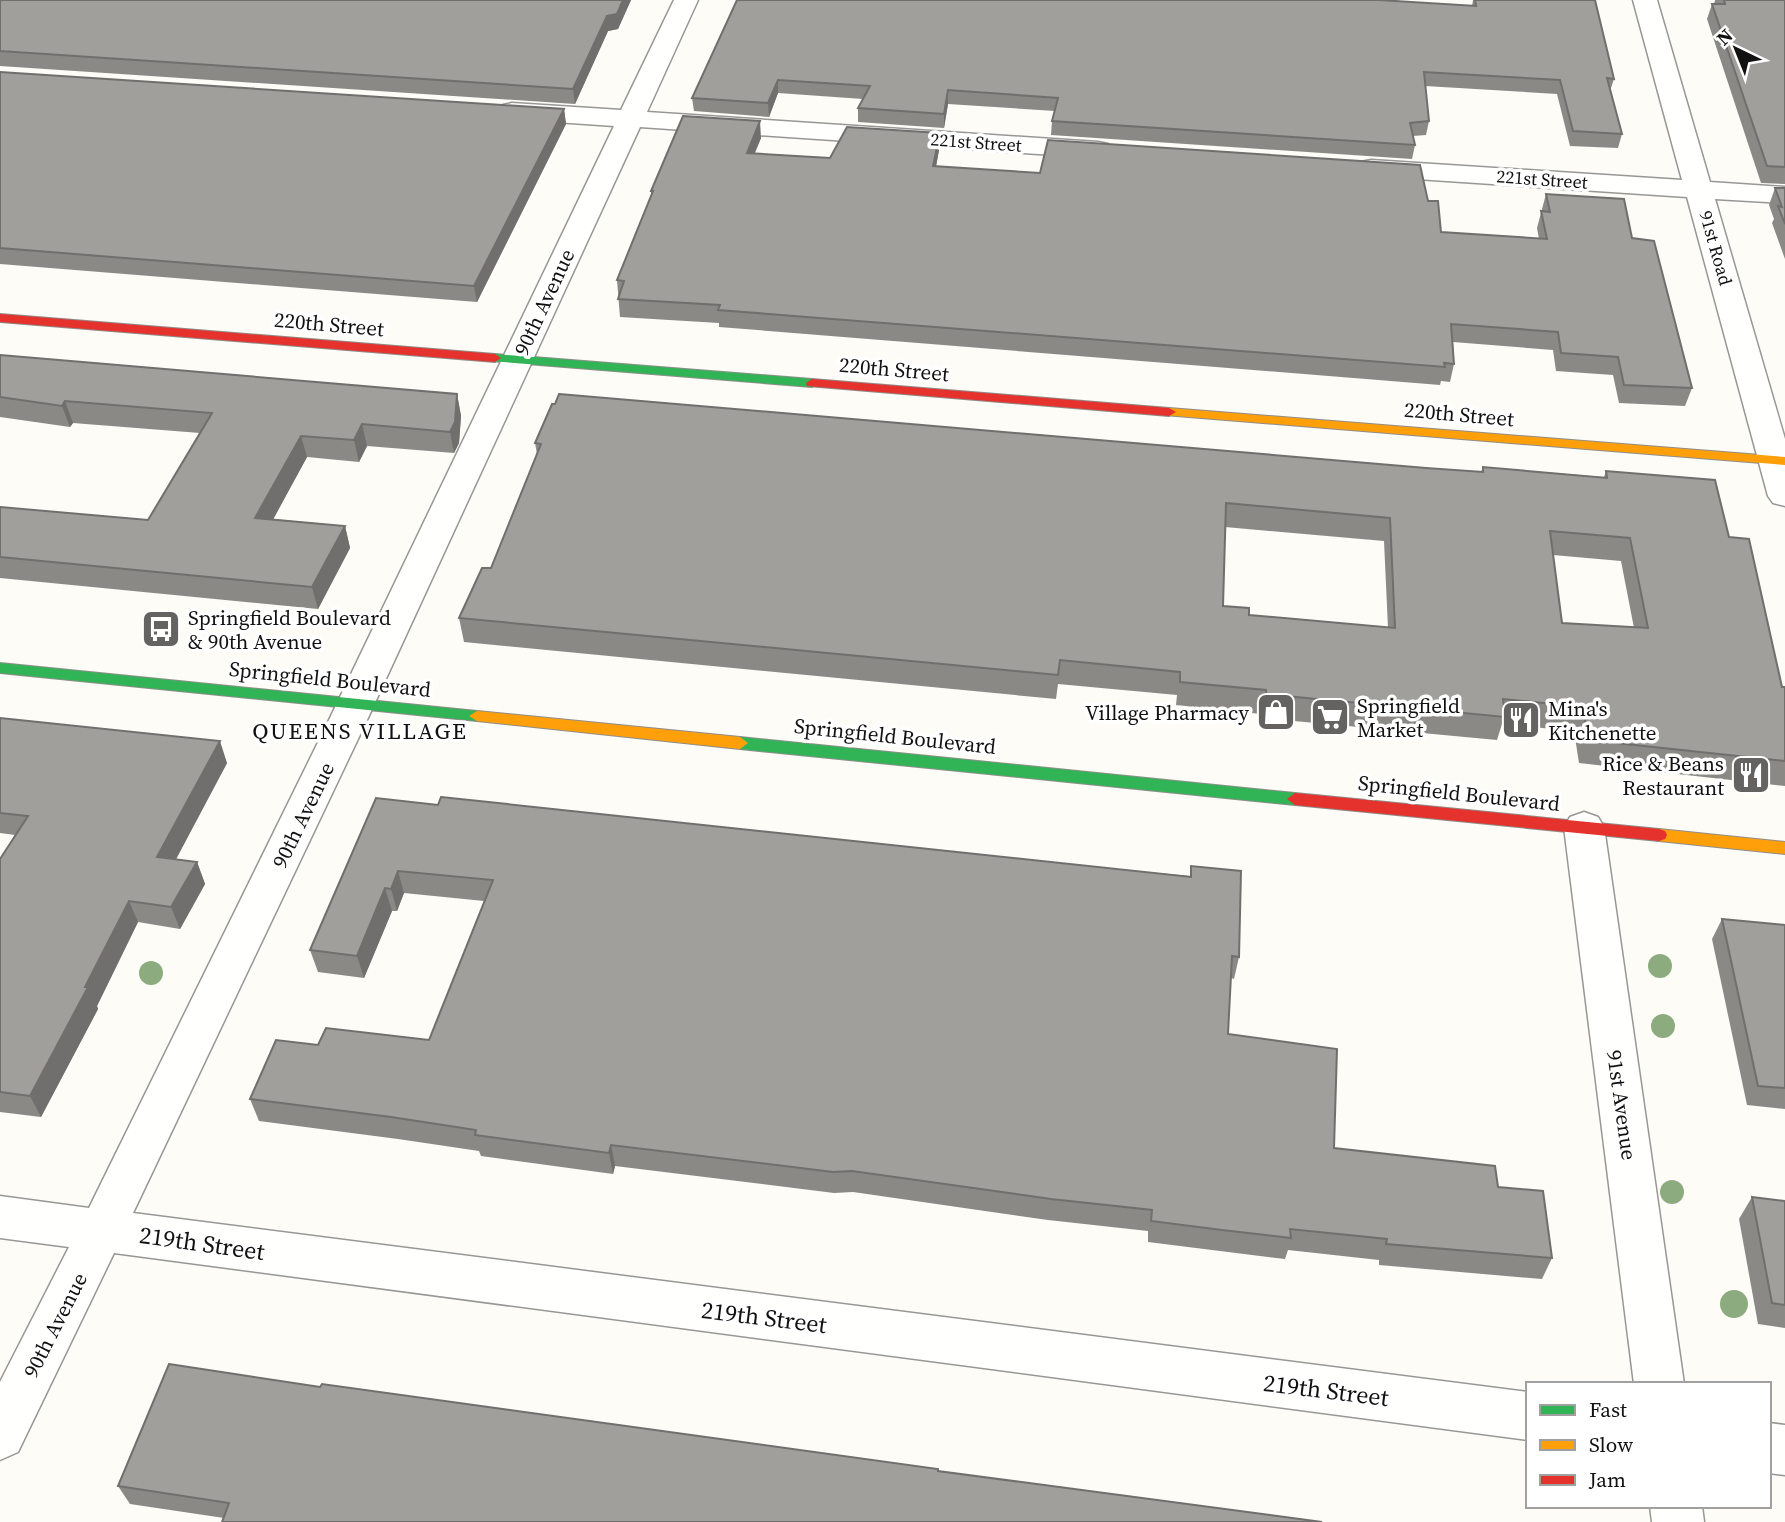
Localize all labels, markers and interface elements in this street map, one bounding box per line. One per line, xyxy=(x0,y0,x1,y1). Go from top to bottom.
north arrow xyxy=(1701,14,1771,84)
text: N xyxy=(1710,22,1738,51)
street label: 221st Street xyxy=(930,126,1023,158)
street label: 221st Street xyxy=(1496,163,1589,195)
street label: 91st Road xyxy=(1693,208,1739,288)
street label: 90th Avenue xyxy=(507,244,581,360)
street label: 220th Street xyxy=(273,305,385,343)
street label: 220th Street xyxy=(838,350,950,388)
street label: 220th Street xyxy=(1403,395,1515,433)
place label: Springfield Boulevard & 90th Avenue xyxy=(188,603,391,656)
bus stop icon: Springfield Boulevard & 90th Avenue xyxy=(140,608,182,650)
street label: Springfield Boulevard xyxy=(228,654,432,704)
shop icon: Village Pharmacy xyxy=(1255,691,1297,733)
place label: Springfield Market xyxy=(1357,691,1460,744)
place label: Mina's Kitchenette xyxy=(1548,694,1656,747)
supermarket icon: Springfield Market xyxy=(1309,696,1351,738)
place label: Village Pharmacy xyxy=(1085,698,1249,727)
restaurant icon: Mina's Kitchenette xyxy=(1500,699,1542,741)
street label: Springfield Boulevard xyxy=(793,711,997,761)
district label: QUEENS VILLAGE xyxy=(252,715,468,747)
place label: Rice & Beans Restaurant xyxy=(1602,749,1724,802)
restaurant icon: Rice & Beans Restaurant xyxy=(1730,754,1772,796)
street label: 90th Avenue xyxy=(265,757,341,873)
street label: Springfield Boulevard xyxy=(1357,768,1561,818)
street label: 91st Avenue xyxy=(1600,1048,1644,1162)
street label: 219th Street xyxy=(137,1218,267,1268)
street label: 90th Avenue xyxy=(16,1267,94,1383)
street label: 219th Street xyxy=(700,1293,829,1341)
street label: 219th Street xyxy=(1262,1366,1391,1414)
legend xyxy=(1526,1382,1771,1508)
text: Fast xyxy=(1589,1395,1627,1424)
text: Slow xyxy=(1589,1430,1633,1459)
text: Jam xyxy=(1588,1465,1626,1494)

